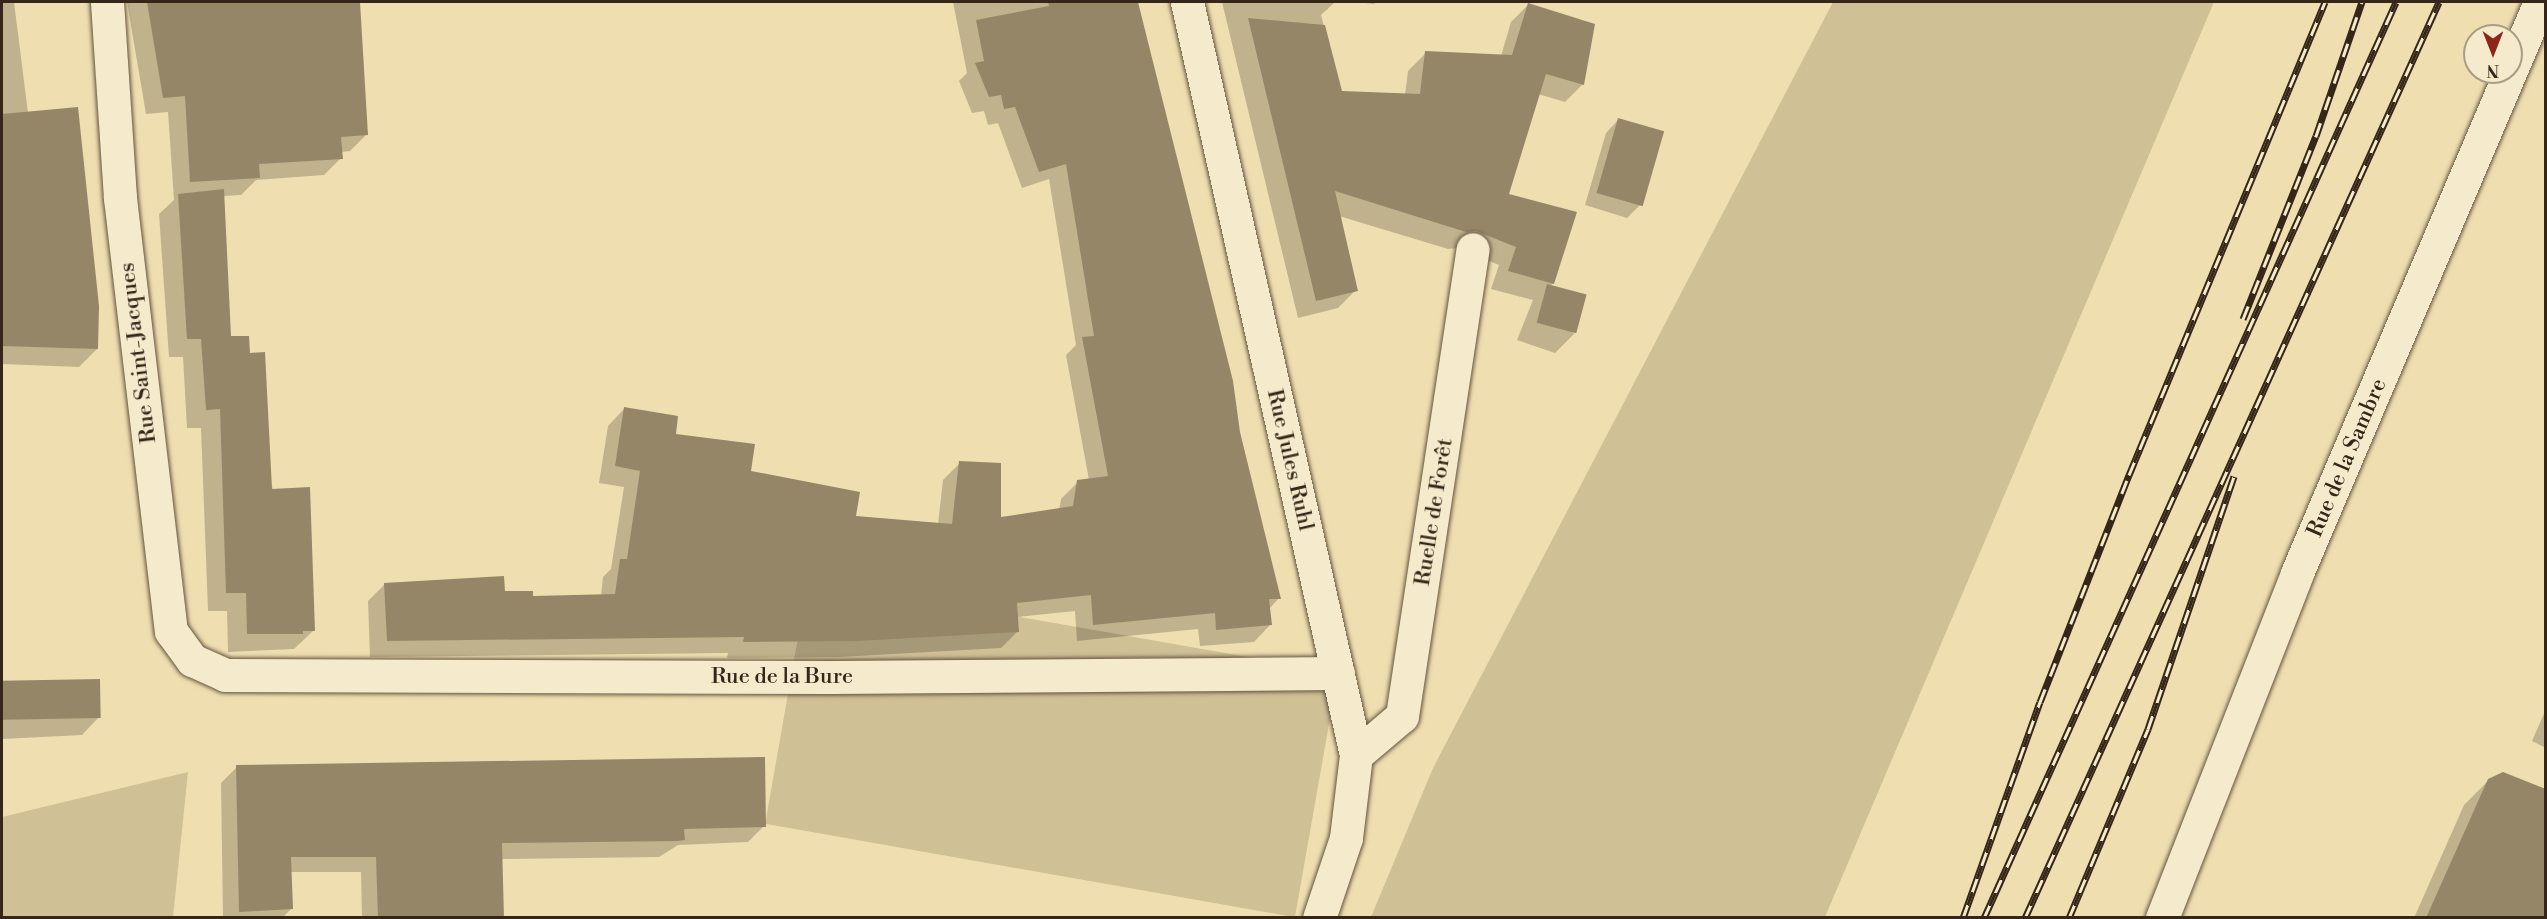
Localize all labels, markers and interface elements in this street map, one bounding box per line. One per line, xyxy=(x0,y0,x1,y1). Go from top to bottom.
north arrow xyxy=(2463,24,2523,84)
text: N xyxy=(2487,60,2499,80)
street label: Rue Saint-Jacques xyxy=(114,261,162,445)
street label: Rue de la Sambre xyxy=(2302,375,2392,541)
street label: Rue Jules Ruhl xyxy=(1261,387,1319,533)
street label: Ruelle de Forêt xyxy=(1409,436,1459,588)
street label: Rue de la Bure xyxy=(711,664,853,690)

